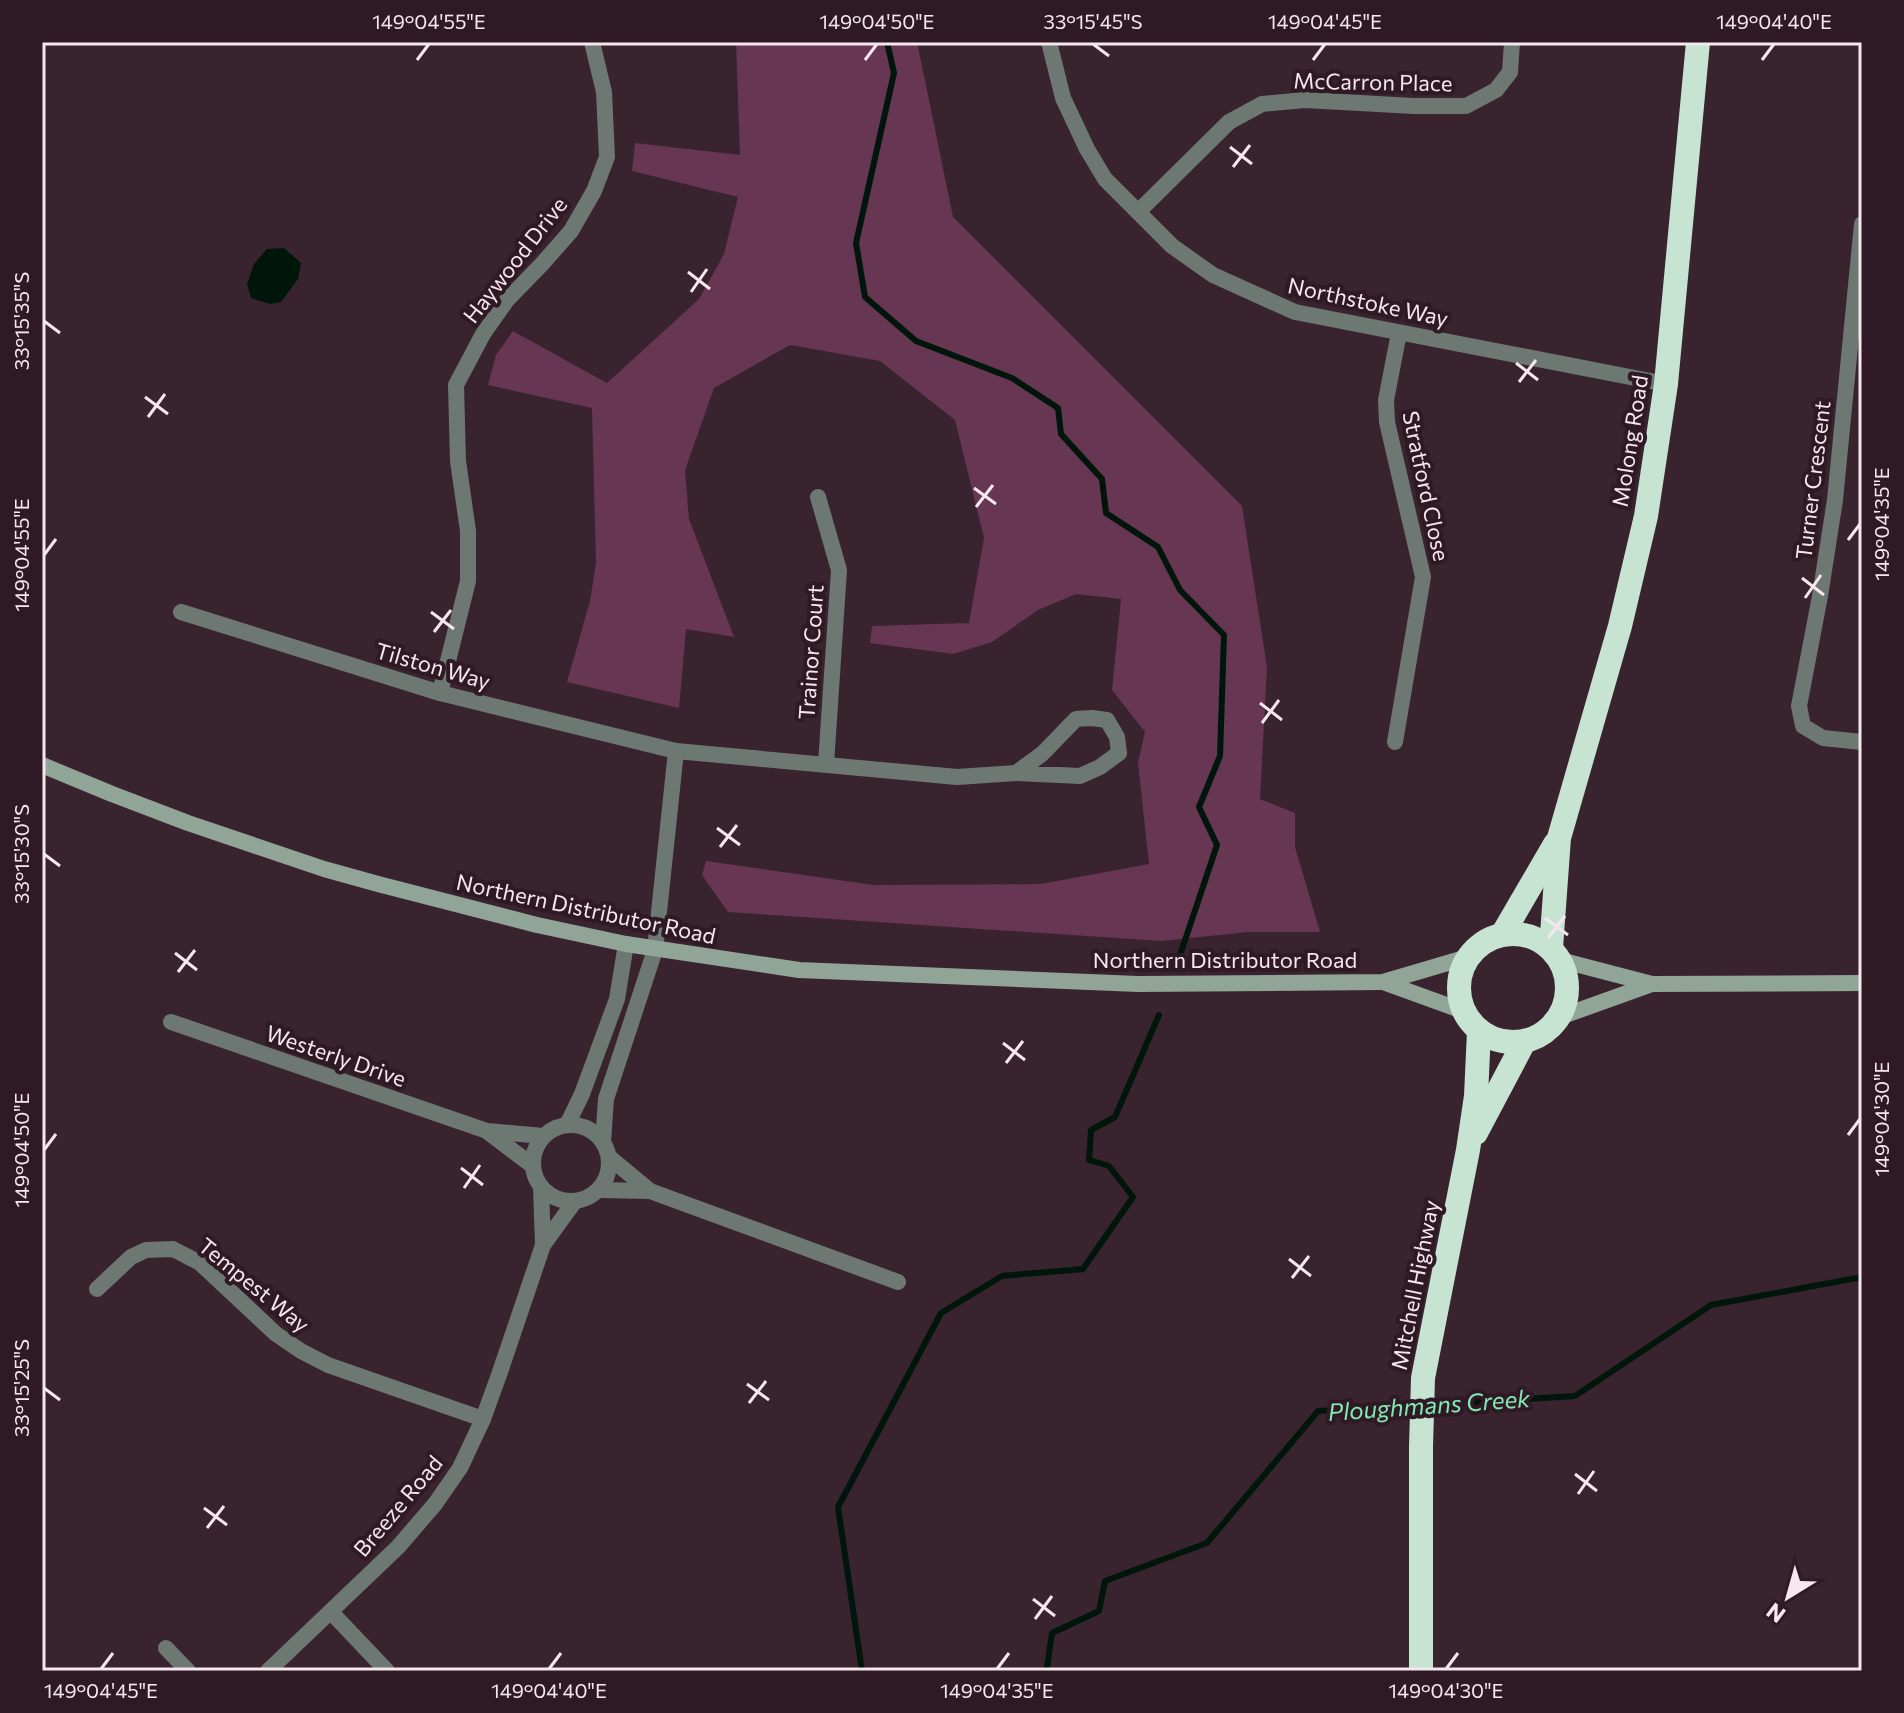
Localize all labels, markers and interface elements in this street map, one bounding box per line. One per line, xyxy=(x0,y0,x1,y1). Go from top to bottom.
text: 149°04'55"E xyxy=(372,9,486,33)
text: 149°04'50"E xyxy=(820,9,935,33)
text: 33°15'45"S xyxy=(1044,9,1142,33)
text: 149°04'45"E xyxy=(1268,9,1382,33)
text: 149°04'40"E xyxy=(1716,9,1832,33)
street label: McCarron Place xyxy=(1293,67,1453,96)
street label: Haywood Drive xyxy=(457,191,572,328)
street label: Northstoke Way xyxy=(1285,271,1451,332)
text: 33°15'35"S xyxy=(9,272,33,370)
street label: Molong Road xyxy=(1606,373,1653,509)
street label: Turner Crescent xyxy=(1789,399,1836,561)
street label: Stratford Close xyxy=(1397,408,1456,563)
text: 149°04'35"E xyxy=(1869,467,1893,581)
text: 149°04'55"E xyxy=(9,498,33,612)
street label: Trainor Court xyxy=(792,584,829,720)
street label: Tilston Way xyxy=(373,636,494,695)
text: 33°15'30"S xyxy=(9,804,33,904)
street label: Northern Distributor Road xyxy=(454,868,718,949)
street label: Northern Distributor Road xyxy=(1093,946,1357,973)
street label: Westerly Drive xyxy=(263,1019,410,1092)
text: 149°04'30"E xyxy=(1869,1062,1893,1176)
text: 149°04'50"E xyxy=(9,1093,33,1208)
street label: Mitchell Highway xyxy=(1385,1198,1444,1372)
street label: Tempest Way xyxy=(193,1232,315,1338)
text: 33°15'25"S xyxy=(9,1339,33,1437)
water label: Ploughmans Creek xyxy=(1327,1383,1532,1426)
street label: Breeze Road xyxy=(347,1450,448,1562)
north arrow xyxy=(1748,1557,1828,1637)
text: N xyxy=(1761,1598,1790,1629)
text: 149°04'45"E xyxy=(44,1678,158,1702)
text: 149°04'40"E xyxy=(491,1678,607,1702)
text: 149°04'35"E xyxy=(940,1678,1054,1702)
text: 149°04'30"E xyxy=(1389,1678,1503,1702)

